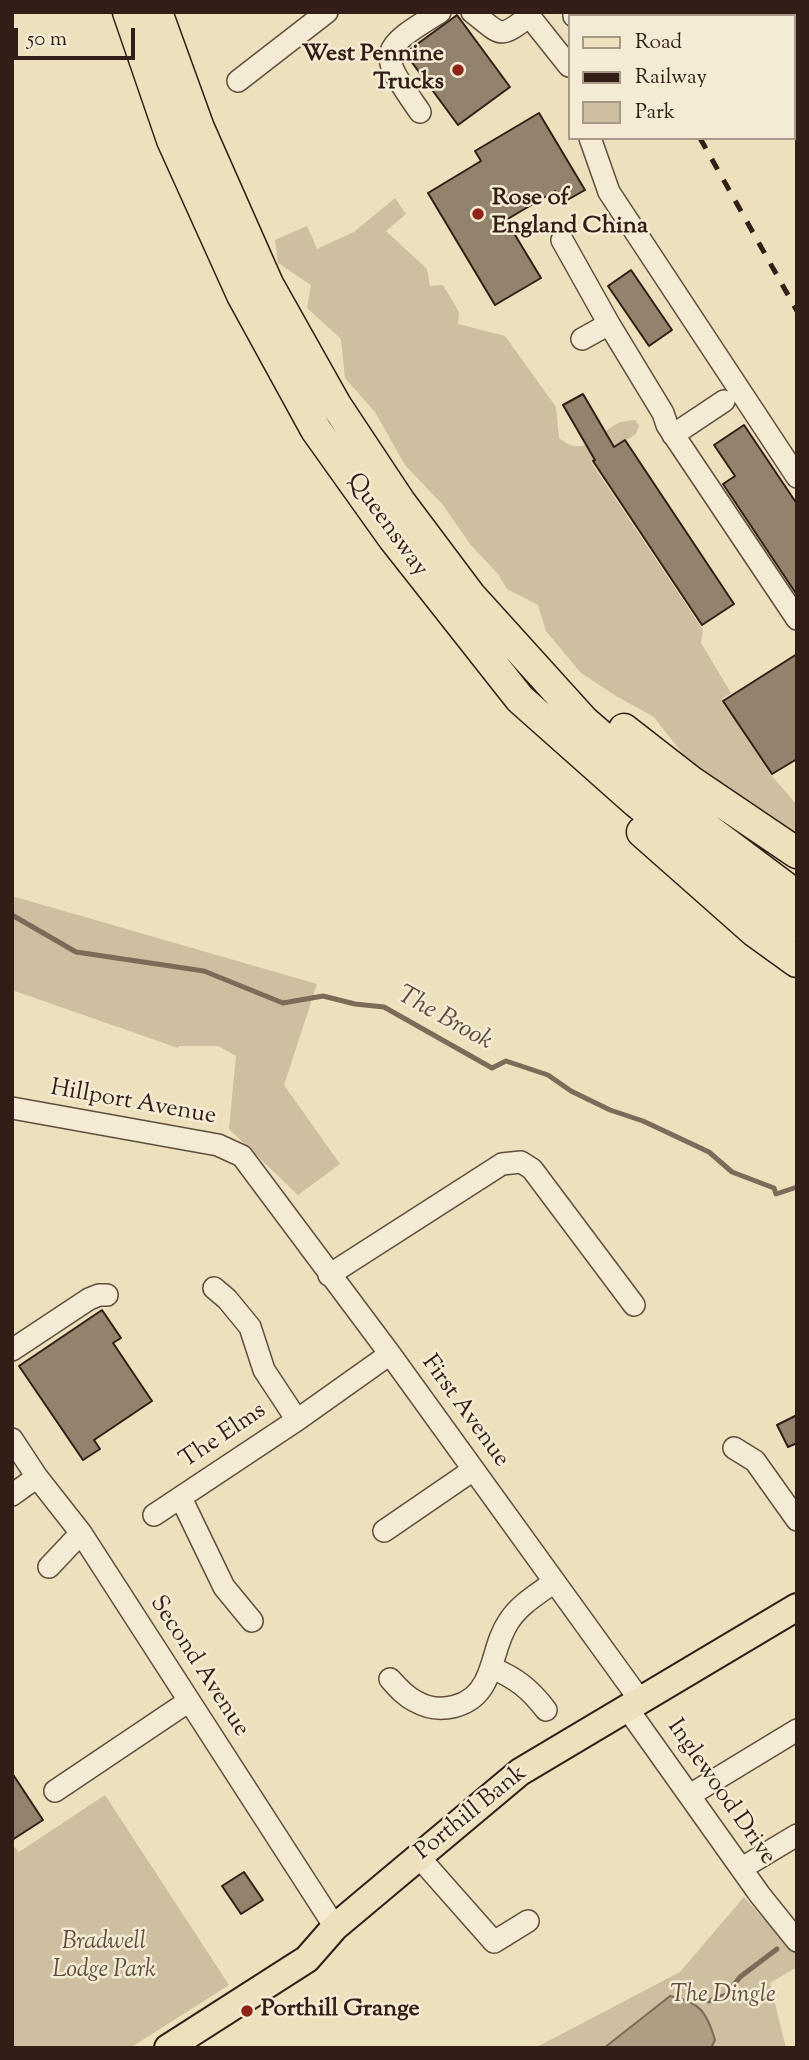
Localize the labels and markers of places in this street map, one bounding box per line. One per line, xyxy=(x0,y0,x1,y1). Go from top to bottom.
place label: West Pennine Trucks xyxy=(302,42,444,98)
marker: West Pennine Trucks xyxy=(450,62,466,78)
place label: Rose of England China xyxy=(492,186,648,242)
marker: Rose of England China xyxy=(470,206,486,222)
place label: Porthill Grange xyxy=(261,1997,420,2025)
marker: Porthill Grange xyxy=(239,2003,255,2019)

